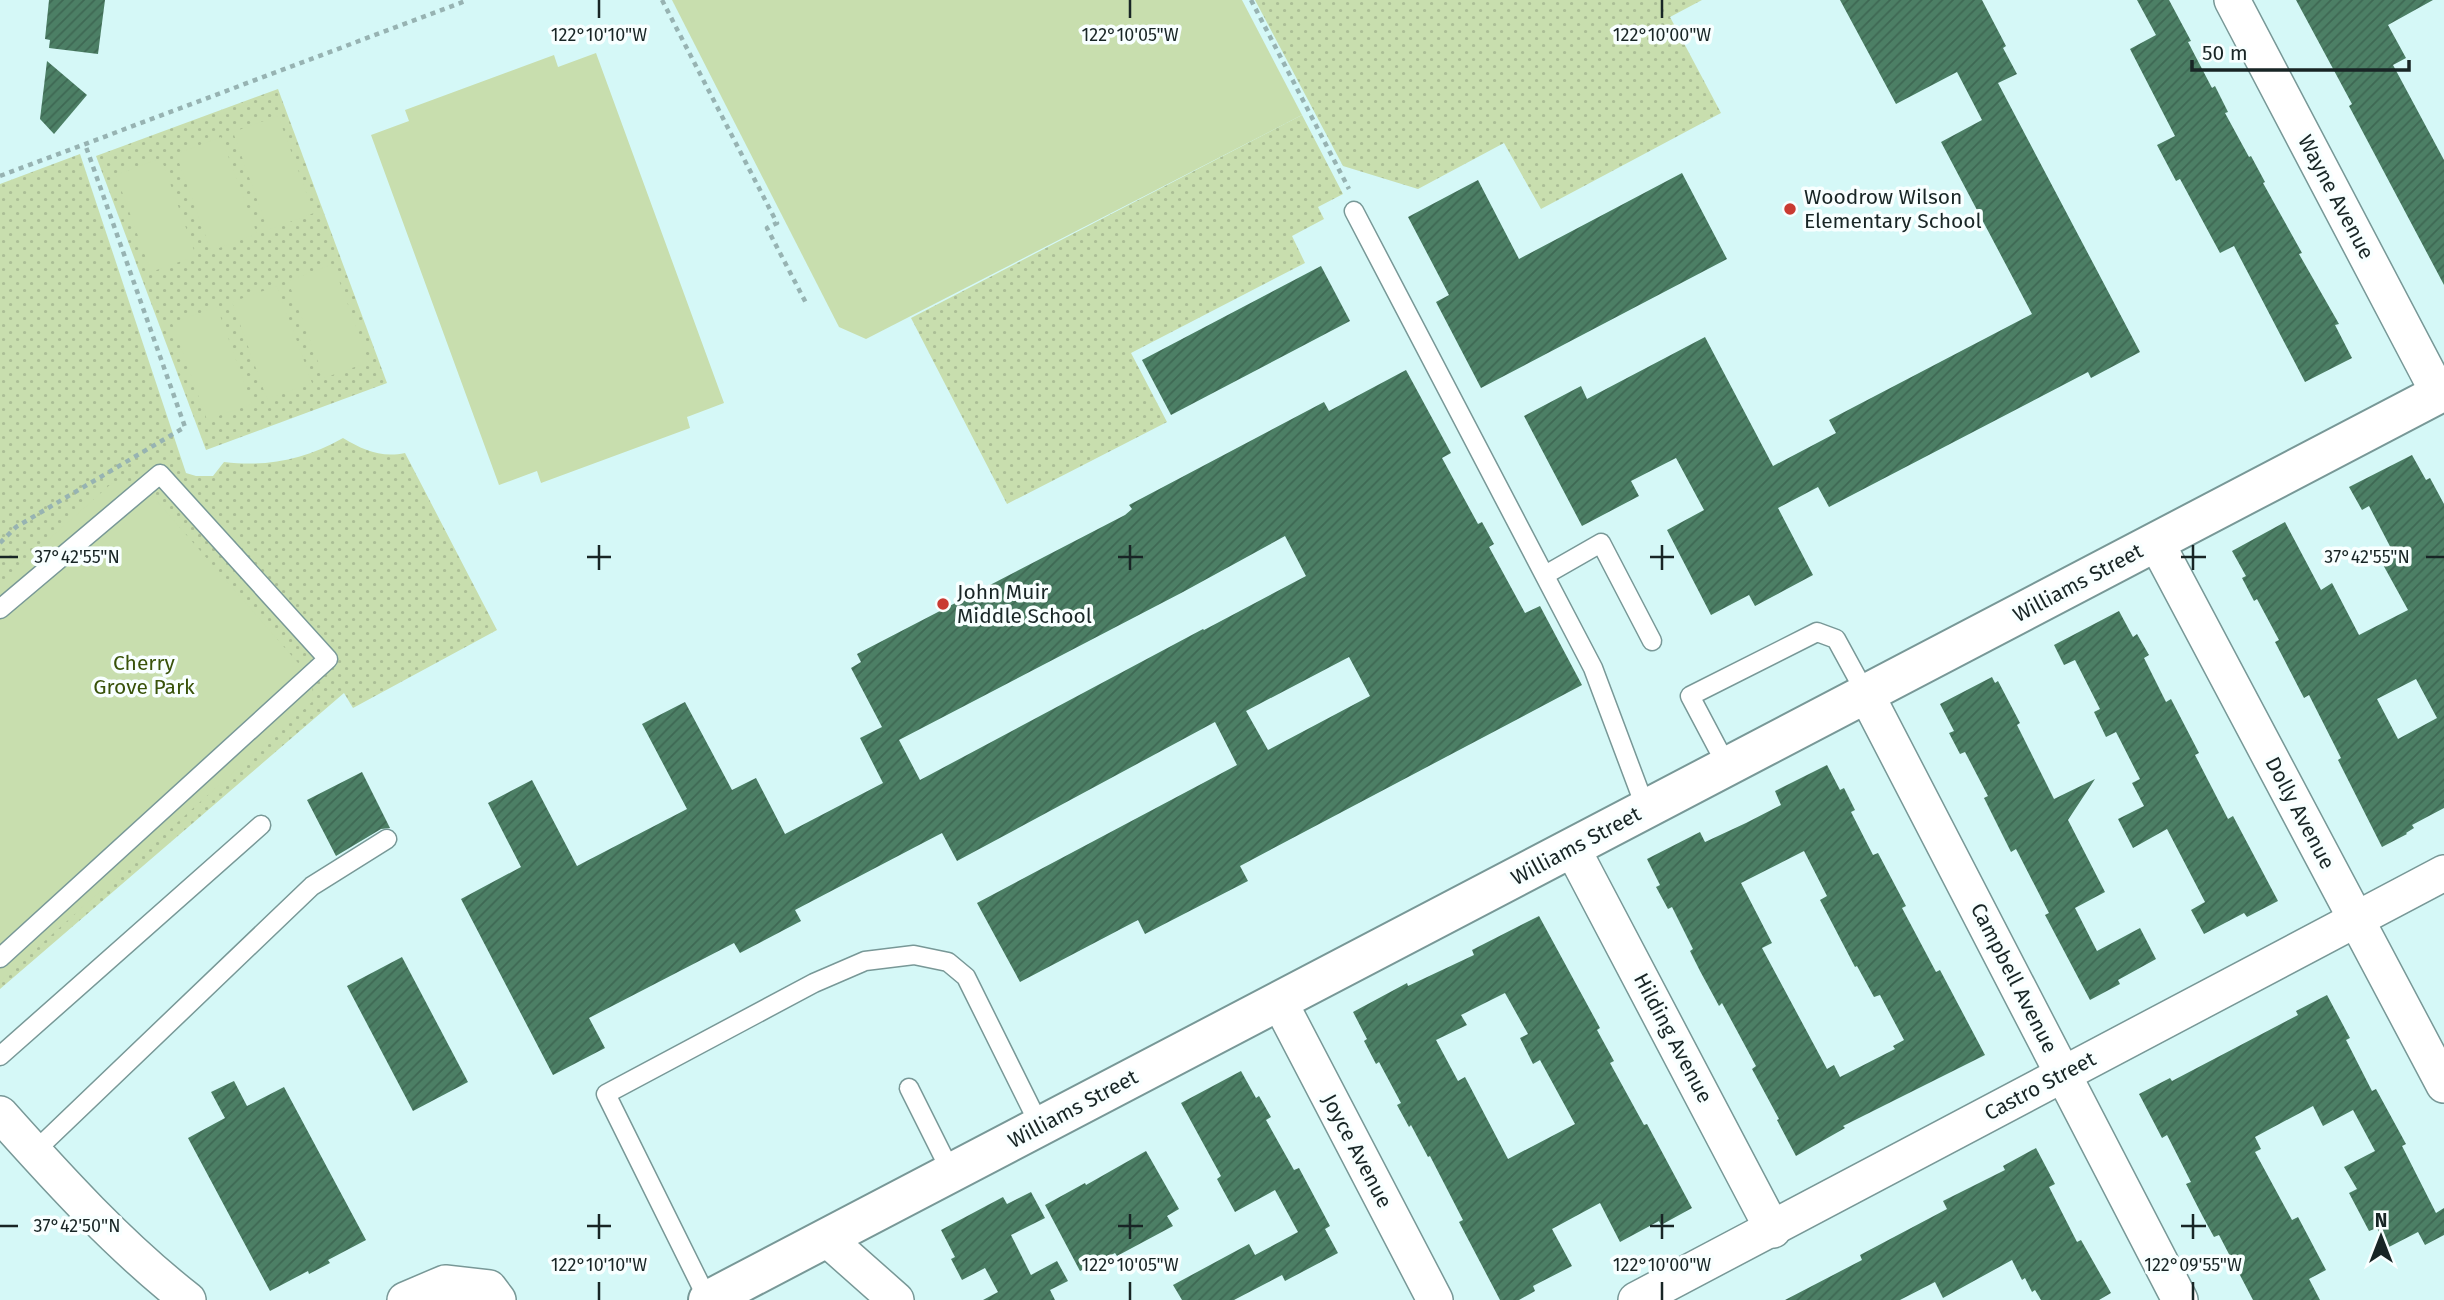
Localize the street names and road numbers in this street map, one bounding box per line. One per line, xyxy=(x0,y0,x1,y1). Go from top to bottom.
street label: Wayne Avenue xyxy=(2292,130,2380,264)
street label: Williams Street xyxy=(2009,538,2148,628)
street label: Dolly Avenue xyxy=(2260,752,2340,874)
street label: Williams Street xyxy=(1507,801,1646,891)
street label: Campbell Avenue xyxy=(1965,899,2063,1057)
street label: Hilding Avenue xyxy=(1628,969,1718,1107)
street label: Castro Street xyxy=(1980,1046,2101,1126)
street label: Williams Street xyxy=(1004,1064,1143,1154)
street label: Joyce Avenue xyxy=(1316,1090,1398,1212)

